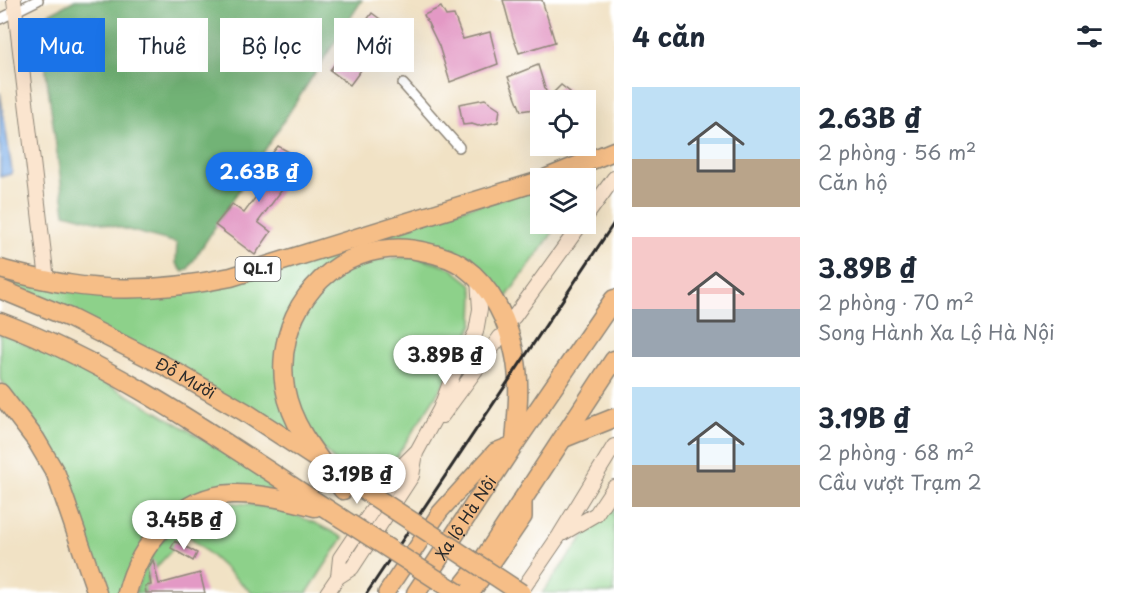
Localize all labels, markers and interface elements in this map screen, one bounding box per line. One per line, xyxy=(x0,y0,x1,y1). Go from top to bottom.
text: 4 căn xyxy=(632,17,706,56)
chip: Mua xyxy=(18,18,105,72)
chip: Thuê xyxy=(117,18,208,72)
chip: Bộ lọc xyxy=(220,18,322,72)
chip: Mới xyxy=(334,18,414,72)
icon: filters xyxy=(1073,20,1106,53)
map controls xyxy=(530,90,596,234)
button: locate xyxy=(530,90,596,156)
text: 2.63B ₫ xyxy=(818,98,921,137)
icon: home xyxy=(680,111,752,183)
text: 2 phòng · 56 m² xyxy=(818,137,976,167)
pin: 2.63B ₫ xyxy=(204,152,314,203)
text: 2.63B ₫ xyxy=(220,156,298,186)
text: Căn hộ xyxy=(818,167,888,197)
button: layers xyxy=(530,168,596,234)
text: 3.89B ₫ xyxy=(818,248,916,287)
road number: QL.1 xyxy=(236,257,280,281)
icon: home xyxy=(680,261,752,333)
text: 2 phòng · 70 m² xyxy=(818,287,974,317)
text: Song Hành Xa Lộ Hà Nội xyxy=(818,317,1055,347)
pin: 3.89B ₫ xyxy=(390,335,500,386)
text: 3.89B ₫ xyxy=(407,339,483,369)
street label: Đỗ Mười xyxy=(152,350,221,404)
text: 3.19B ₫ xyxy=(818,398,910,437)
icon: home xyxy=(680,411,752,483)
text: 2 phòng · 68 m² xyxy=(818,437,974,467)
pin: 3.19B ₫ xyxy=(302,454,412,505)
text: 3.19B ₫ xyxy=(322,458,392,488)
text: Cầu vượt Trạm 2 xyxy=(818,467,982,497)
street label: Xa lộ Hà Nội xyxy=(428,471,501,564)
pin: 3.45B ₫ xyxy=(129,500,239,551)
text: 3.45B ₫ xyxy=(146,504,222,534)

